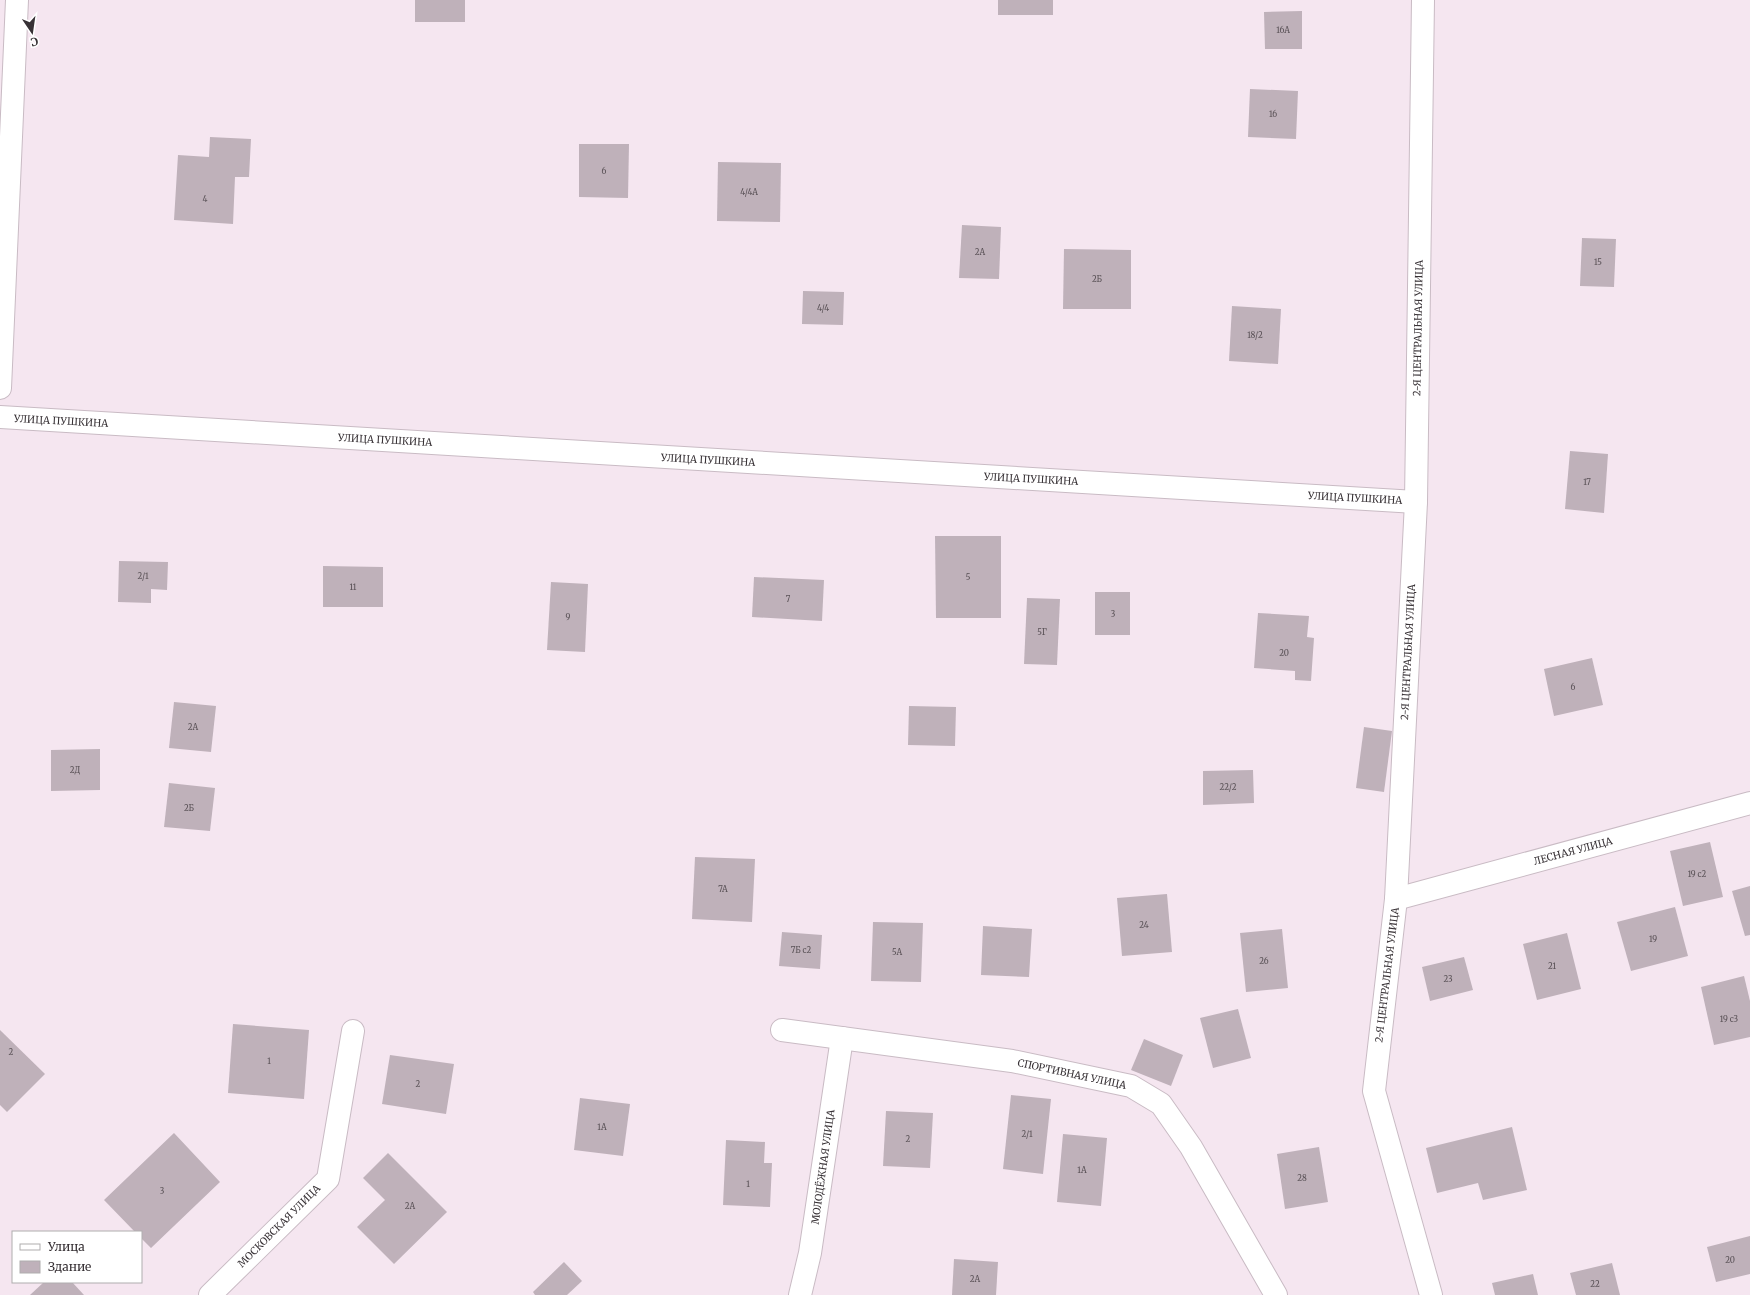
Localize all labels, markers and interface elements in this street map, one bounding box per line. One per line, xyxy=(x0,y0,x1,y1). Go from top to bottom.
north arrow xyxy=(12,12,52,52)
house number: 16А xyxy=(1276,25,1290,35)
text: С xyxy=(29,34,39,49)
house number: 16 xyxy=(1269,109,1277,119)
house number: 6 xyxy=(602,166,607,176)
house number: 4/4А xyxy=(740,187,758,197)
house number: 4 xyxy=(203,194,208,204)
house number: 2А xyxy=(975,247,986,257)
house number: 15 xyxy=(1594,257,1602,267)
street label: 2-Я ЦЕНТРАЛЬНАЯ УЛИЦА xyxy=(1410,259,1426,396)
house number: 2Б xyxy=(1092,274,1103,284)
house number: 4/4 xyxy=(817,303,829,313)
house number: 18/2 xyxy=(1247,330,1263,340)
street label: УЛИЦА ПУШКИНА xyxy=(13,412,109,430)
street label: УЛИЦА ПУШКИНА xyxy=(337,431,433,449)
street label: УЛИЦА ПУШКИНА xyxy=(660,451,756,469)
street label: УЛИЦА ПУШКИНА xyxy=(983,470,1079,488)
house number: 17 xyxy=(1583,477,1591,487)
street label: УЛИЦА ПУШКИНА xyxy=(1307,489,1403,507)
house number: 2/1 xyxy=(137,571,149,581)
house number: 5 xyxy=(966,572,971,582)
house number: 11 xyxy=(350,582,357,592)
street label: 2-Я ЦЕНТРАЛЬНАЯ УЛИЦА xyxy=(1398,583,1418,720)
house number: 7 xyxy=(786,594,791,604)
house number: 3 xyxy=(1111,609,1116,619)
house number: 9 xyxy=(566,612,571,622)
house number: 5Г xyxy=(1037,627,1047,637)
house number: 20 xyxy=(1279,648,1289,658)
house number: 6 xyxy=(1571,682,1576,692)
house number: 2А xyxy=(188,722,199,732)
house number: 2Д xyxy=(70,765,81,775)
house number: 22/2 xyxy=(1220,782,1237,792)
house number: 2Б xyxy=(184,803,195,813)
street label: ЛЕСНАЯ УЛИЦА xyxy=(1532,834,1615,868)
house number: 19 с2 xyxy=(1688,869,1707,879)
house number: 7А xyxy=(718,884,728,894)
street label: 2-Я ЦЕНТРАЛЬНАЯ УЛИЦА xyxy=(1372,906,1402,1043)
house number: 24 xyxy=(1139,920,1149,930)
house number: 19 xyxy=(1649,934,1657,944)
house number: 7Б с2 xyxy=(791,945,812,955)
house number: 5А xyxy=(892,947,902,957)
house number: 26 xyxy=(1259,956,1269,966)
house number: 21 xyxy=(1548,961,1556,971)
house number: 23 xyxy=(1443,974,1453,984)
house number: 19 с3 xyxy=(1720,1014,1739,1024)
house number: 2 xyxy=(9,1047,14,1057)
house number: 1 xyxy=(267,1056,271,1066)
street label: СПОРТИВНАЯ УЛИЦА xyxy=(1016,1056,1128,1092)
house number: 2 xyxy=(416,1079,421,1089)
street label: МОЛОДЁЖНАЯ УЛИЦА xyxy=(808,1108,838,1225)
house number: 1А xyxy=(597,1122,607,1132)
house number: 2/1 xyxy=(1021,1129,1033,1139)
house number: 2 xyxy=(906,1134,911,1144)
house number: 1А xyxy=(1077,1165,1087,1175)
house number: 28 xyxy=(1297,1173,1307,1183)
house number: 1 xyxy=(746,1179,750,1189)
street label: МОСКОВСКАЯ УЛИЦА xyxy=(235,1181,324,1270)
house number: 3 xyxy=(160,1186,165,1196)
house number: 2А xyxy=(405,1201,416,1211)
legend xyxy=(12,1231,142,1283)
text: Улица xyxy=(47,1239,85,1254)
house number: 20 xyxy=(1725,1255,1735,1265)
text: Здание xyxy=(48,1259,91,1274)
house number: 2А xyxy=(970,1274,981,1284)
house number: 22 xyxy=(1590,1279,1600,1289)

